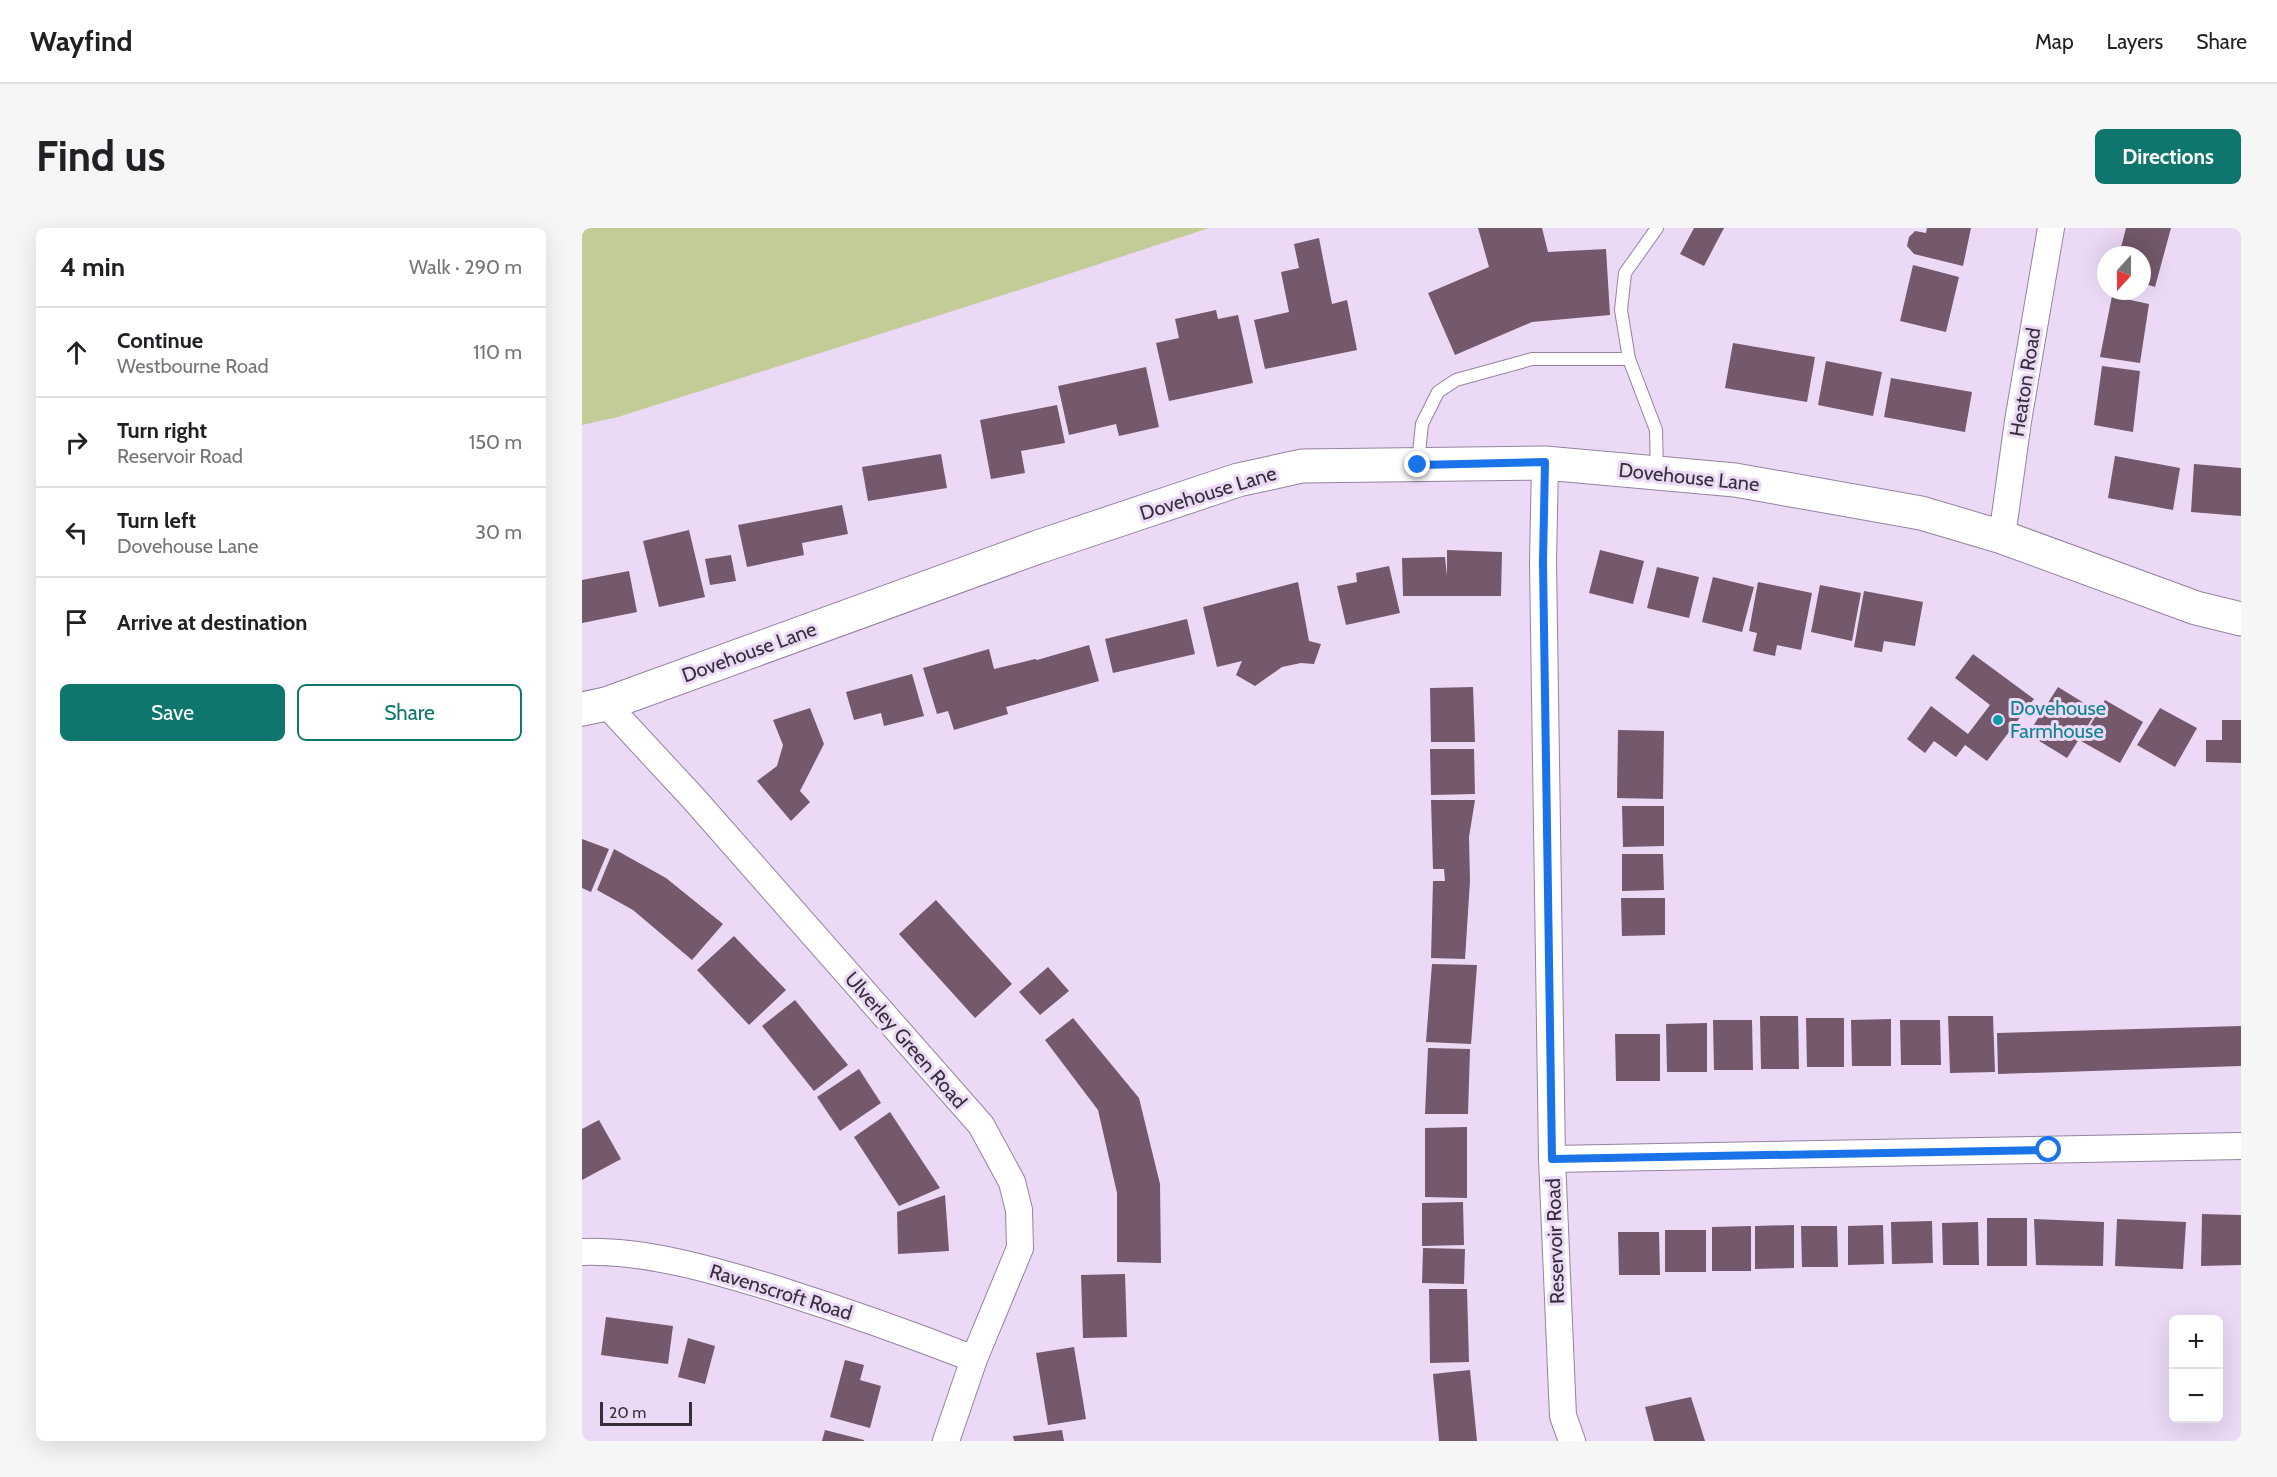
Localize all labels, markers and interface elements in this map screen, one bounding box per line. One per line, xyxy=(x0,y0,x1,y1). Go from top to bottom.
text: Wayfind xyxy=(30,24,132,58)
text: Map xyxy=(2035,29,2074,54)
text: Layers xyxy=(2107,29,2163,54)
text: Share xyxy=(2196,29,2247,54)
button: Directions xyxy=(2095,129,2241,184)
text: Find us xyxy=(36,130,165,182)
north arrow xyxy=(2097,246,2151,300)
text: 4 min xyxy=(60,251,125,283)
text: Walk · 290 m xyxy=(409,255,522,279)
street label: Heaton Road xyxy=(2005,326,2045,438)
text: Continue xyxy=(117,327,203,354)
icon: ahead xyxy=(60,336,93,369)
text: 110 m xyxy=(473,340,522,364)
text: Westbourne Road xyxy=(117,354,269,378)
text: Turn right xyxy=(117,417,207,444)
icon: right xyxy=(60,426,93,459)
text: 150 m xyxy=(469,430,522,454)
text: Reservoir Road xyxy=(117,444,243,468)
route end xyxy=(1404,451,1430,477)
street label: Dovehouse Lane xyxy=(1617,458,1761,496)
street label: Dovehouse Lane xyxy=(1137,461,1279,525)
text: Turn left xyxy=(117,507,196,534)
icon: left xyxy=(60,516,93,549)
text: 30 m xyxy=(475,520,522,544)
text: Dovehouse Lane xyxy=(117,534,259,558)
icon: arrive xyxy=(60,606,93,639)
text: Arrive at destination xyxy=(117,609,307,636)
street label: Dovehouse Lane xyxy=(678,617,820,687)
button: Save xyxy=(60,684,285,741)
button: Share xyxy=(297,684,522,741)
place label: Dovehouse Farmhouse xyxy=(2010,696,2106,743)
marker: Dovehouse Farmhouse xyxy=(1991,713,2005,727)
street label: Ulverley Green Road xyxy=(840,967,972,1113)
route start xyxy=(2035,1136,2061,1162)
street label: Reservoir Road xyxy=(1541,1178,1569,1304)
street label: Ravenscroft Road xyxy=(707,1259,855,1325)
map controls xyxy=(2169,1315,2223,1423)
button: + xyxy=(2169,1315,2223,1369)
button: − xyxy=(2169,1369,2223,1423)
scale bar xyxy=(600,1399,692,1426)
text: 20 m xyxy=(609,1403,646,1422)

